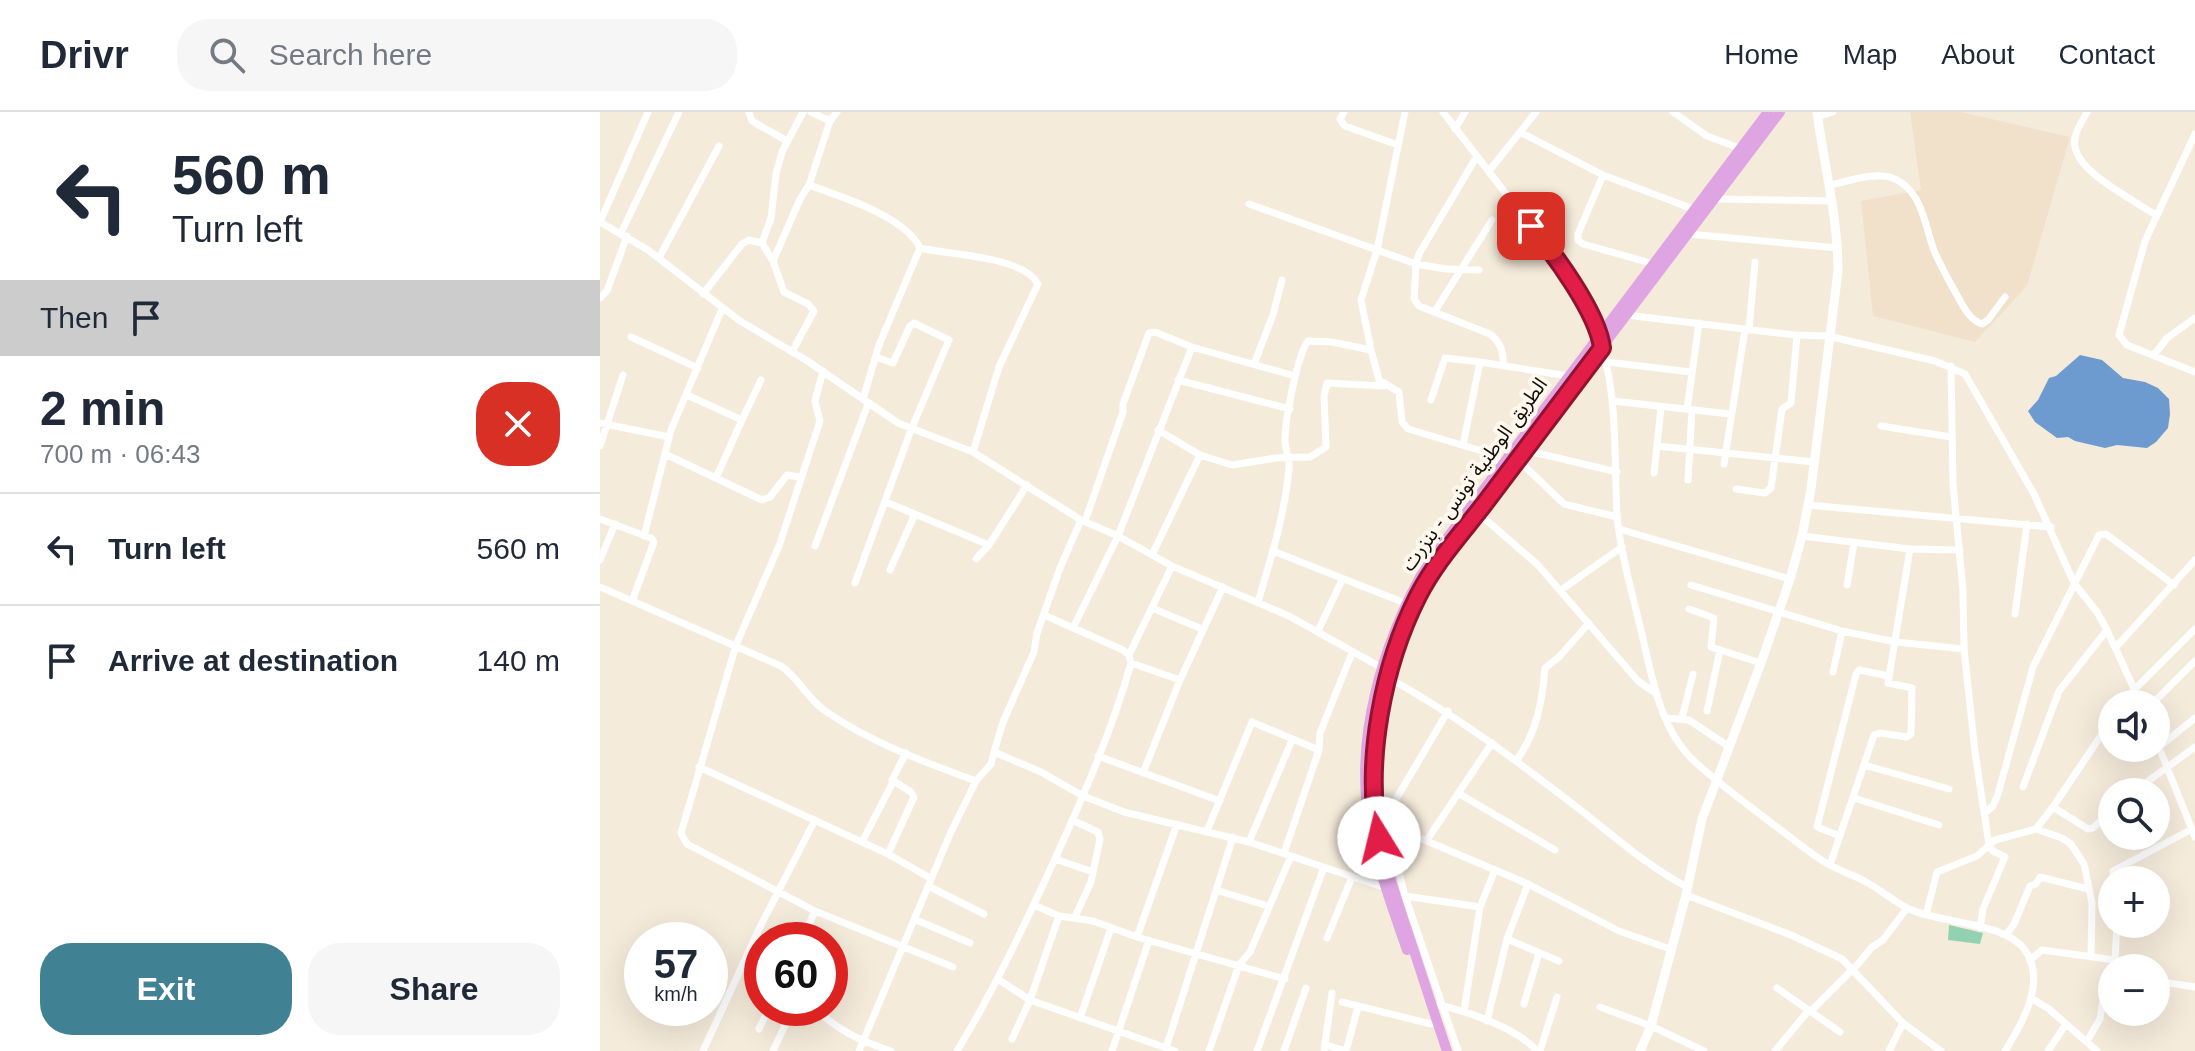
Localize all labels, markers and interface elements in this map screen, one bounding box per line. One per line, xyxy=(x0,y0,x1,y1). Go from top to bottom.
search box xyxy=(177,19,737,91)
icon: search xyxy=(205,33,249,77)
text: Drivr xyxy=(40,34,129,76)
text: Search here xyxy=(269,38,432,71)
text: Home xyxy=(1724,39,1799,70)
text: Map xyxy=(1843,39,1897,70)
text: About xyxy=(1941,39,2015,70)
text: Contact xyxy=(2059,39,2155,70)
text: 560 m xyxy=(172,143,331,206)
icon: left xyxy=(40,144,144,248)
pin xyxy=(1497,192,1565,260)
icon: arrive xyxy=(1509,204,1553,248)
text: Turn left xyxy=(172,209,303,250)
icon: arrive xyxy=(124,296,168,340)
text: Then xyxy=(40,301,108,334)
street label: الطريق الوطنية تونس - بنزرت xyxy=(1397,373,1553,576)
text: 2 min xyxy=(40,382,165,435)
button: close xyxy=(476,382,560,466)
text: 700 m · 06:43 xyxy=(40,439,200,469)
icon: left xyxy=(40,527,84,571)
text: Turn left xyxy=(108,532,226,565)
text: 560 m xyxy=(477,532,560,565)
icon: arrive xyxy=(40,639,84,683)
text: Arrive at destination xyxy=(108,644,398,677)
text: 140 m xyxy=(477,644,560,677)
map controls xyxy=(2098,690,2170,1026)
button: sound xyxy=(2098,690,2170,762)
button: search xyxy=(2098,778,2170,850)
position arrow xyxy=(1337,796,1421,880)
button: + xyxy=(2098,866,2170,938)
speed limit sign: 60 xyxy=(744,922,848,1026)
text: 57 xyxy=(654,942,698,986)
button: Exit xyxy=(40,943,292,1035)
button: Share xyxy=(308,943,560,1035)
button: − xyxy=(2098,954,2170,1026)
text: km/h xyxy=(654,983,698,1005)

